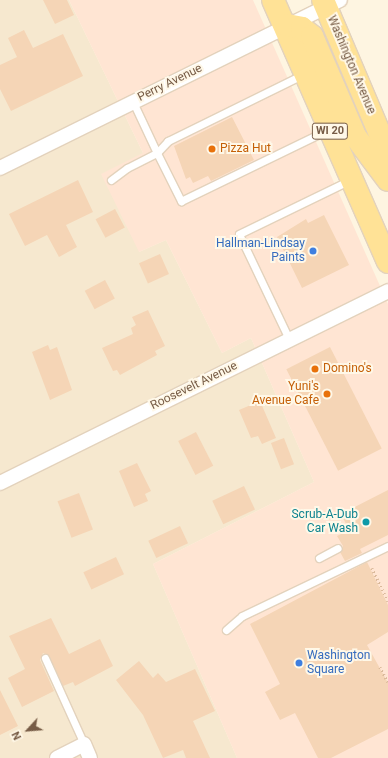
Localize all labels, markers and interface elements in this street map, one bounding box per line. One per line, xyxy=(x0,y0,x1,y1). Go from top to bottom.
street label: Washington Avenue xyxy=(324,14,378,116)
street label: Perry Avenue xyxy=(135,61,205,105)
road number: WI 20 xyxy=(311,122,349,140)
place label: Pizza Hut xyxy=(220,142,271,156)
marker: Pizza Hut xyxy=(207,144,217,154)
place label: Hallman-Lindsay Paints xyxy=(216,237,305,265)
marker: Hallman-Lindsay Paints xyxy=(308,246,318,256)
street label: Roosevelt Avenue xyxy=(148,359,240,413)
place label: Domino's xyxy=(323,362,372,376)
marker: Domino's xyxy=(310,364,320,374)
place label: Yuni's Avenue Cafe xyxy=(252,380,319,408)
marker: Yuni's Avenue Cafe xyxy=(322,389,332,399)
place label: Scrub-A-Dub Car Wash xyxy=(291,508,358,536)
marker: Scrub-A-Dub Car Wash xyxy=(361,517,371,527)
place label: Washington Square xyxy=(307,649,370,677)
marker: Washington Square xyxy=(294,658,304,668)
north arrow xyxy=(8,710,48,750)
text: N xyxy=(9,729,24,742)

